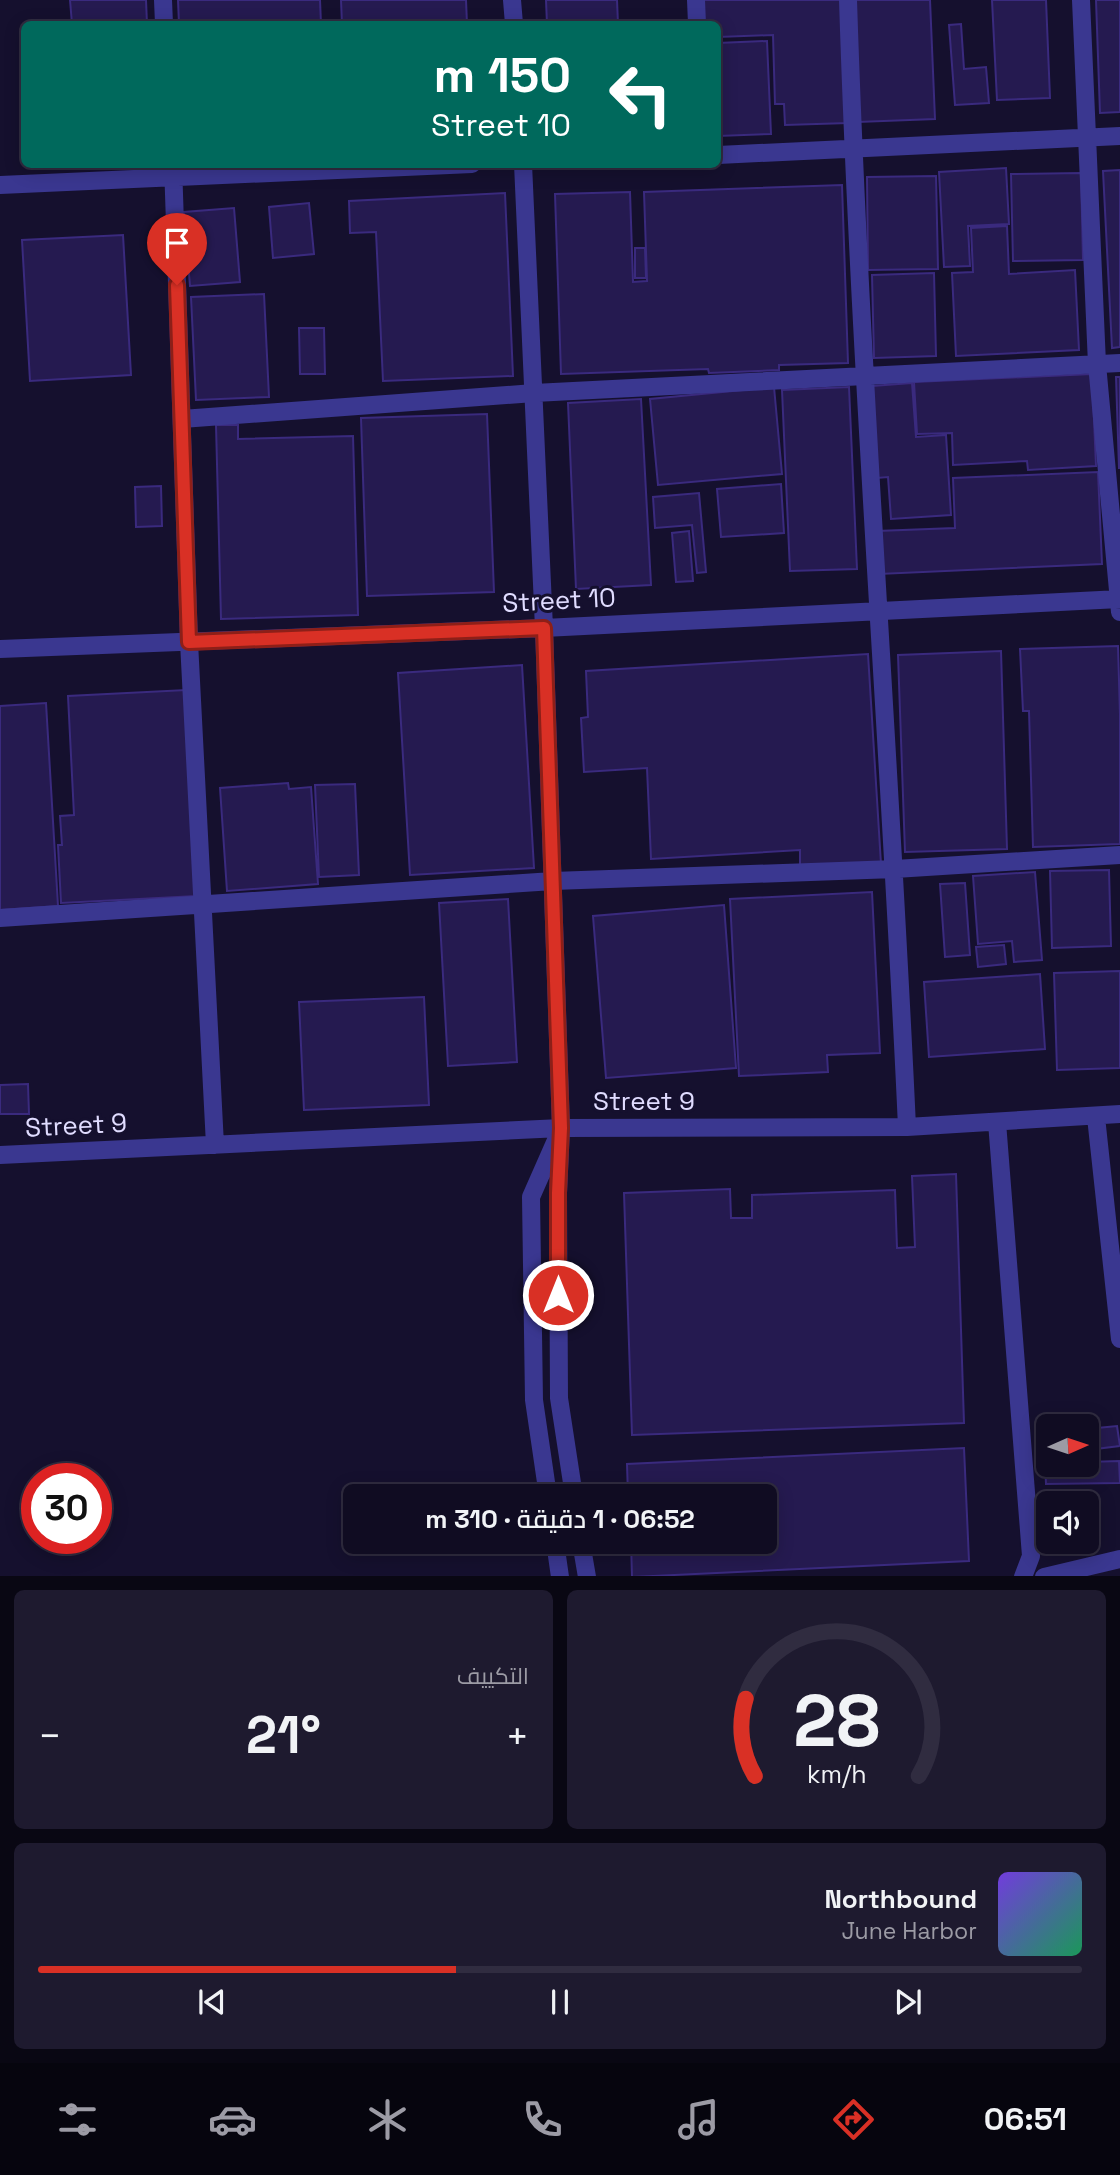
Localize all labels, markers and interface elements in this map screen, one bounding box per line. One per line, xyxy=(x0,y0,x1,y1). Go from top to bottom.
text: 150 m xyxy=(433,44,571,106)
icon: left xyxy=(595,49,686,140)
text: Street 10 xyxy=(431,105,571,145)
pin xyxy=(147,213,207,285)
icon: arrive xyxy=(158,224,196,262)
street label: Street 10 xyxy=(501,580,617,620)
street label: Street 9 xyxy=(593,1084,695,1118)
street label: Street 9 xyxy=(24,1105,128,1145)
position arrow xyxy=(521,1258,595,1332)
north arrow xyxy=(1036,1414,1099,1477)
map controls xyxy=(1036,1414,1099,1554)
speed limit sign: 30 xyxy=(21,1463,112,1554)
button: sound xyxy=(1036,1491,1099,1554)
text: 06:52 · 1 دقيقة · 310 m xyxy=(425,1502,695,1536)
text: التكييف xyxy=(457,1661,529,1691)
text: 28 xyxy=(793,1674,880,1767)
text: 21° xyxy=(246,1702,321,1768)
text: − xyxy=(38,1712,62,1760)
text: + xyxy=(505,1712,529,1760)
text: km/h xyxy=(807,1757,866,1789)
text: Northbound xyxy=(824,1882,977,1916)
text: June Harbor xyxy=(842,1916,977,1946)
icon: previous xyxy=(193,1983,231,2021)
icon: pause xyxy=(541,1983,579,2021)
icon: next xyxy=(889,1983,927,2021)
icon: filters xyxy=(53,2095,102,2144)
icon: car xyxy=(208,2095,257,2144)
icon: climate xyxy=(363,2095,412,2144)
icon: phone xyxy=(518,2095,567,2144)
icon: music xyxy=(674,2095,723,2144)
icon: directions xyxy=(829,2095,878,2144)
text: 06:51 xyxy=(984,2099,1067,2139)

